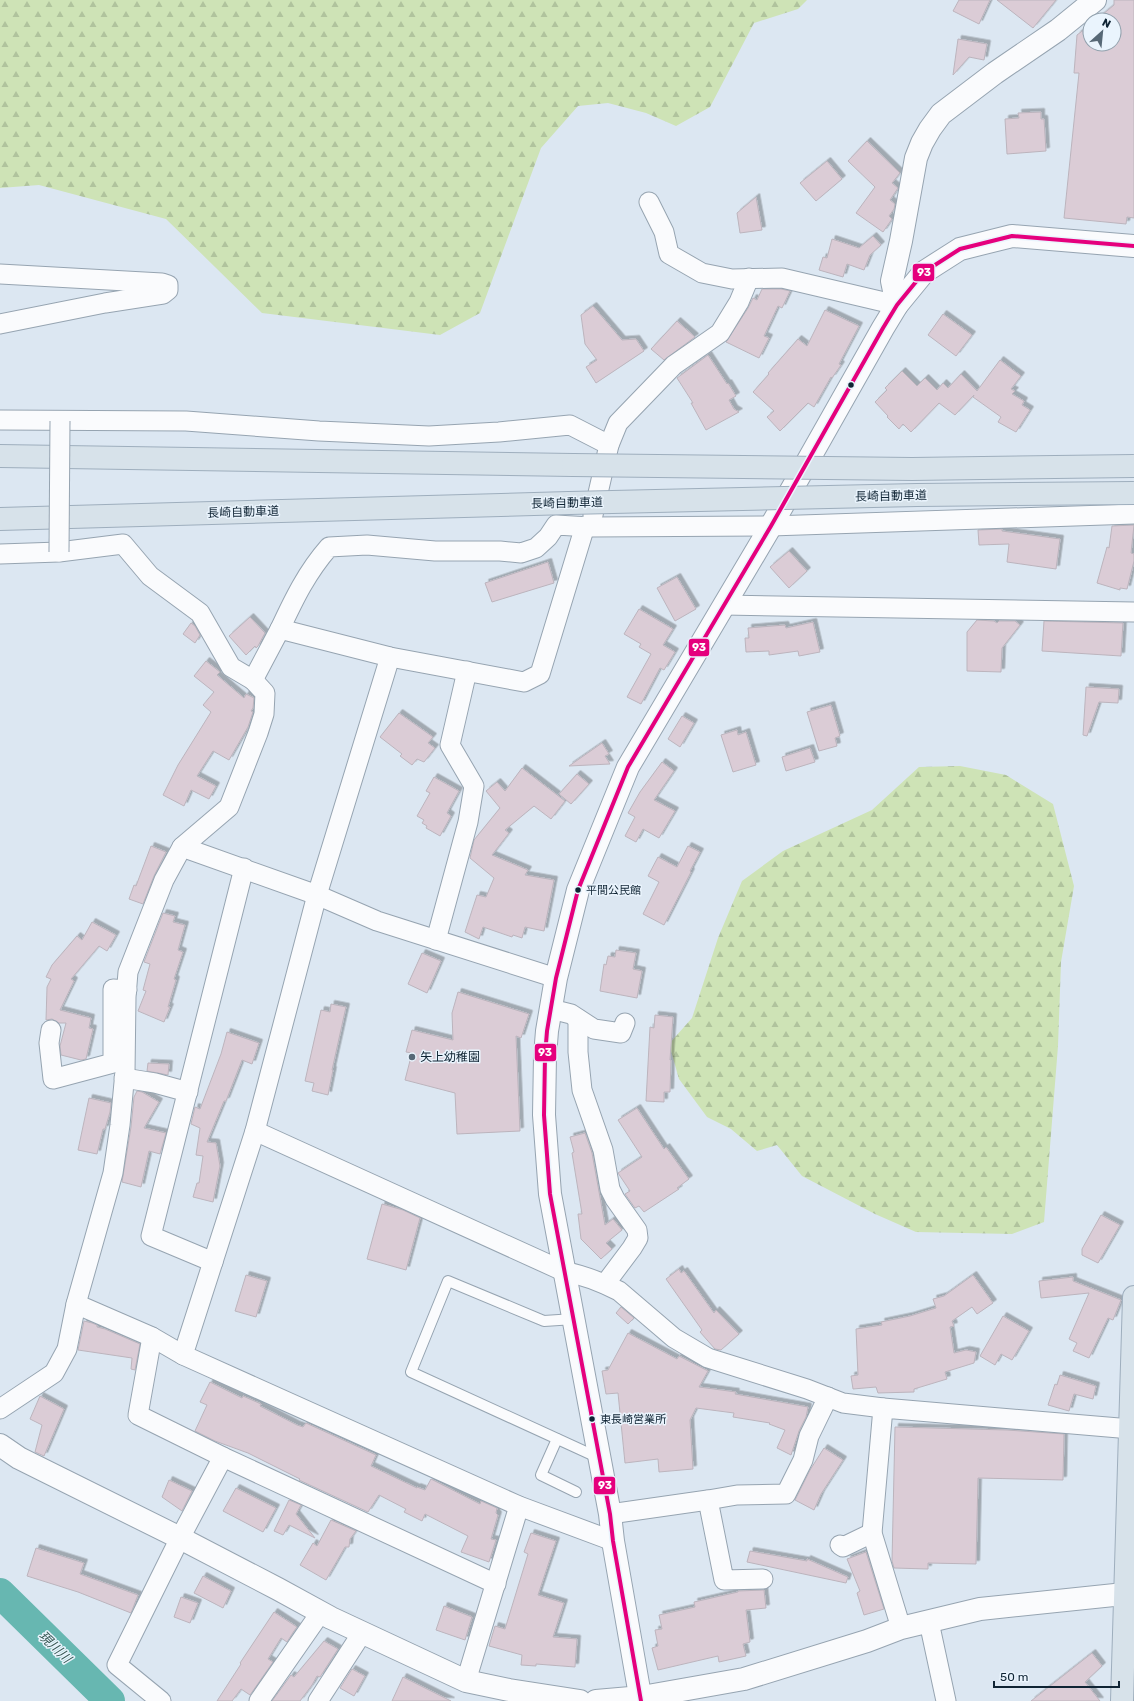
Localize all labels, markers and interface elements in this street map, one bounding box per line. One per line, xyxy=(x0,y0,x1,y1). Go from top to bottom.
north arrow xyxy=(1082,12,1122,52)
text: N xyxy=(1100,16,1113,31)
line badge: 93 xyxy=(912,263,935,282)
text: 93 xyxy=(917,266,931,279)
unlabelled marker xyxy=(846,380,856,390)
street label: 長崎自動車道 xyxy=(855,488,927,504)
street label: 長崎自動車道 xyxy=(531,495,603,511)
street label: 長崎自動車道 xyxy=(207,504,279,520)
line badge: 93 xyxy=(688,638,710,657)
text: 93 xyxy=(692,641,706,654)
place label: 平間公民館 xyxy=(586,884,641,897)
marker: 平間公民館 xyxy=(573,885,583,895)
line badge: 93 xyxy=(534,1043,557,1062)
text: 93 xyxy=(538,1046,552,1059)
place label: 矢上幼稚園 xyxy=(420,1050,480,1064)
marker: 矢上幼稚園 xyxy=(407,1052,417,1062)
place label: 東長崎営業所 xyxy=(600,1413,667,1426)
marker: 東長崎営業所 xyxy=(587,1414,597,1424)
line badge: 93 xyxy=(593,1476,616,1495)
text: 93 xyxy=(598,1479,612,1492)
water label: 現川川 xyxy=(36,1628,76,1667)
scale bar xyxy=(994,1663,1119,1689)
text: 50 m xyxy=(1000,1670,1028,1684)

